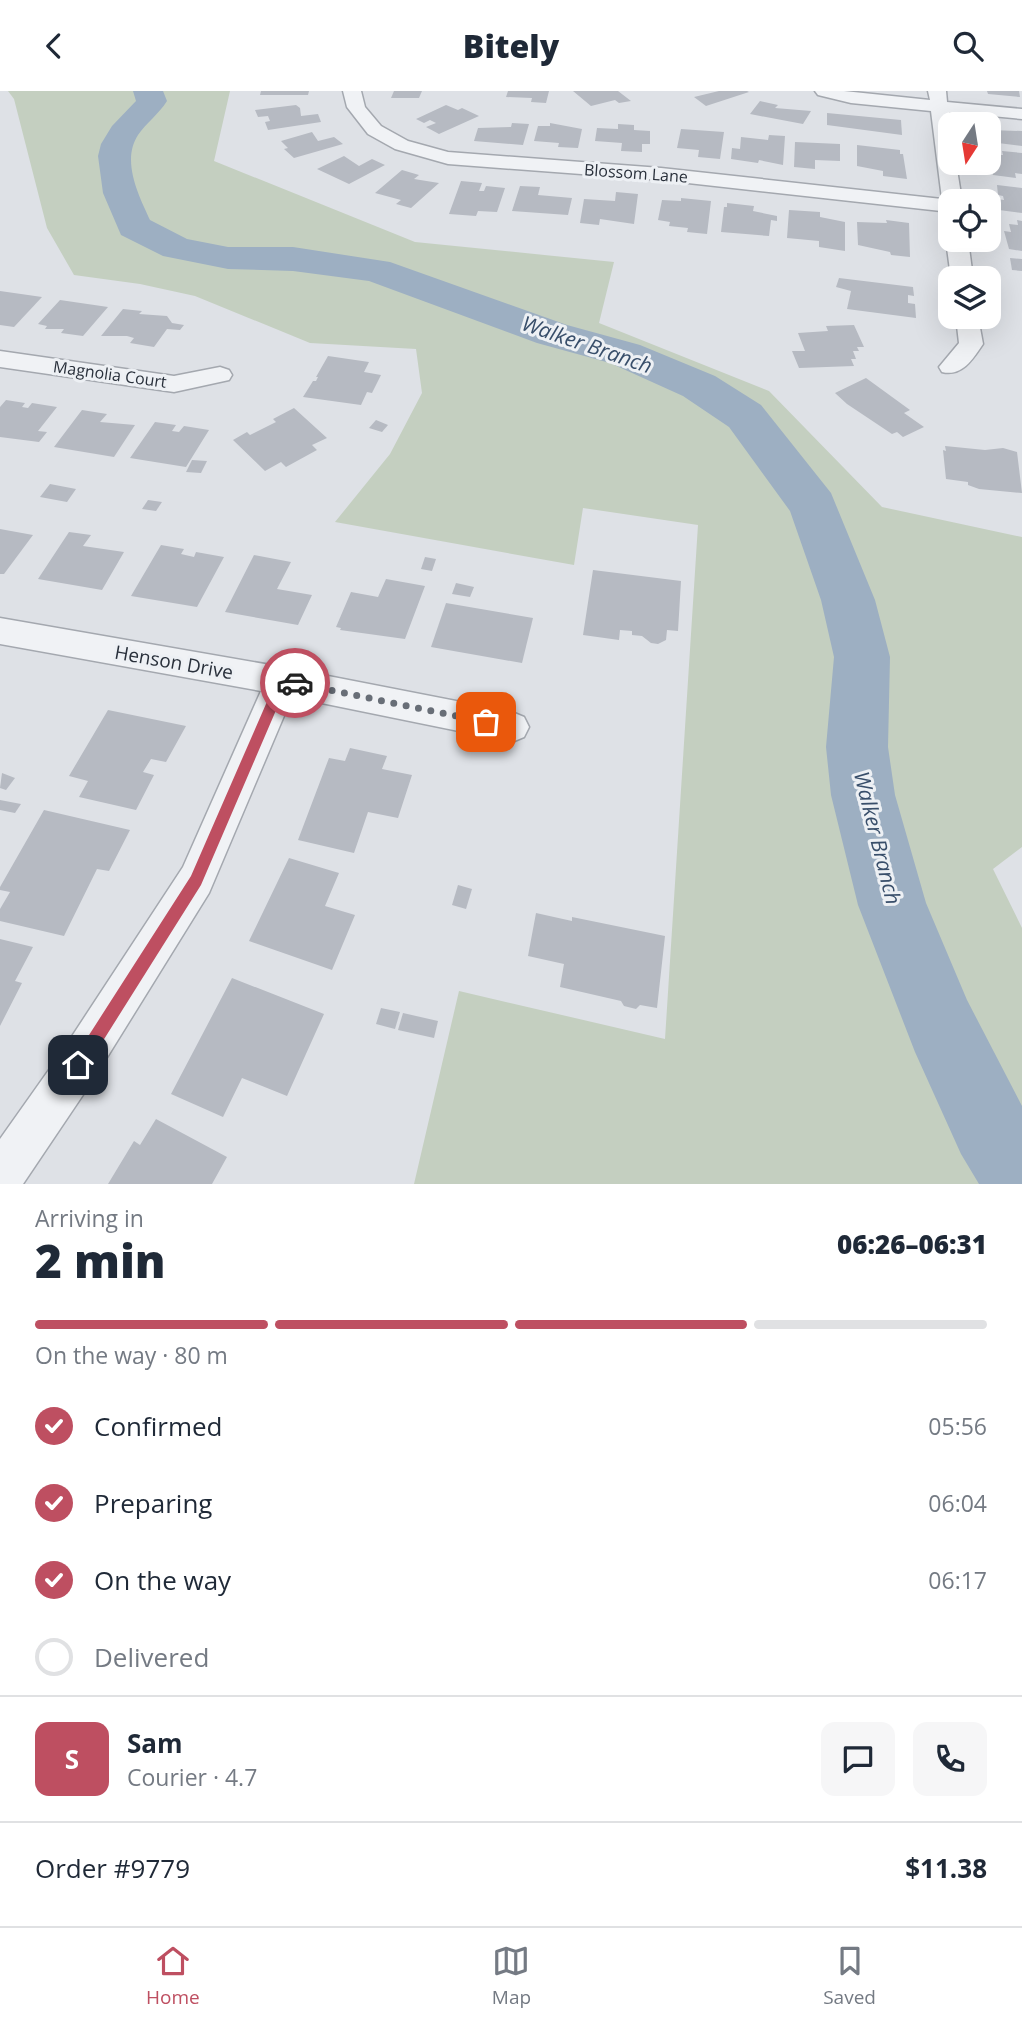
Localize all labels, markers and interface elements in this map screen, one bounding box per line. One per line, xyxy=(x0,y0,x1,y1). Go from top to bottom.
text: Bitely xyxy=(463,24,559,67)
icon: back xyxy=(35,27,73,65)
icon: search xyxy=(949,27,987,65)
north arrow xyxy=(938,112,1001,175)
map controls xyxy=(938,112,1001,329)
street label: Blossom Lane xyxy=(583,158,689,188)
button: locate xyxy=(938,189,1001,252)
button: layers xyxy=(938,266,1001,329)
water label: Walker Branch xyxy=(518,309,656,379)
street label: Magnolia Court xyxy=(52,355,168,393)
street label: Henson Drive xyxy=(113,639,235,685)
courier xyxy=(260,648,330,718)
icon: car xyxy=(276,664,314,702)
pin xyxy=(456,692,516,752)
icon: bag xyxy=(467,703,505,741)
water label: Walker Branch xyxy=(848,768,908,907)
pin xyxy=(48,1035,108,1095)
icon: home xyxy=(59,1046,97,1084)
text: Arriving in xyxy=(35,1202,144,1234)
text: 06:26–06:31 xyxy=(837,1226,987,1262)
text: 2 min xyxy=(35,1229,166,1291)
text: On the way · 80 m xyxy=(35,1339,228,1371)
icon: check xyxy=(35,1407,73,1445)
text: Confirmed xyxy=(94,1408,222,1444)
text: 05:56 xyxy=(928,1410,987,1442)
icon: check xyxy=(35,1484,73,1522)
text: Preparing xyxy=(94,1485,212,1521)
text: 06:04 xyxy=(928,1487,987,1519)
icon: check xyxy=(35,1561,73,1599)
text: On the way xyxy=(94,1562,231,1598)
text: 06:17 xyxy=(928,1564,987,1596)
text: Delivered xyxy=(94,1639,209,1675)
button: chat xyxy=(821,1722,895,1796)
button: phone xyxy=(913,1722,987,1796)
text: Sam xyxy=(127,1725,183,1761)
text: S xyxy=(65,1741,79,1777)
text: Courier · 4.7 xyxy=(127,1761,257,1793)
text: Order #9779 xyxy=(35,1850,190,1886)
text: $11.38 xyxy=(905,1850,987,1886)
tab: Home xyxy=(146,1942,200,2010)
tab: Map xyxy=(492,1942,531,2010)
tab: Saved xyxy=(823,1942,876,2010)

